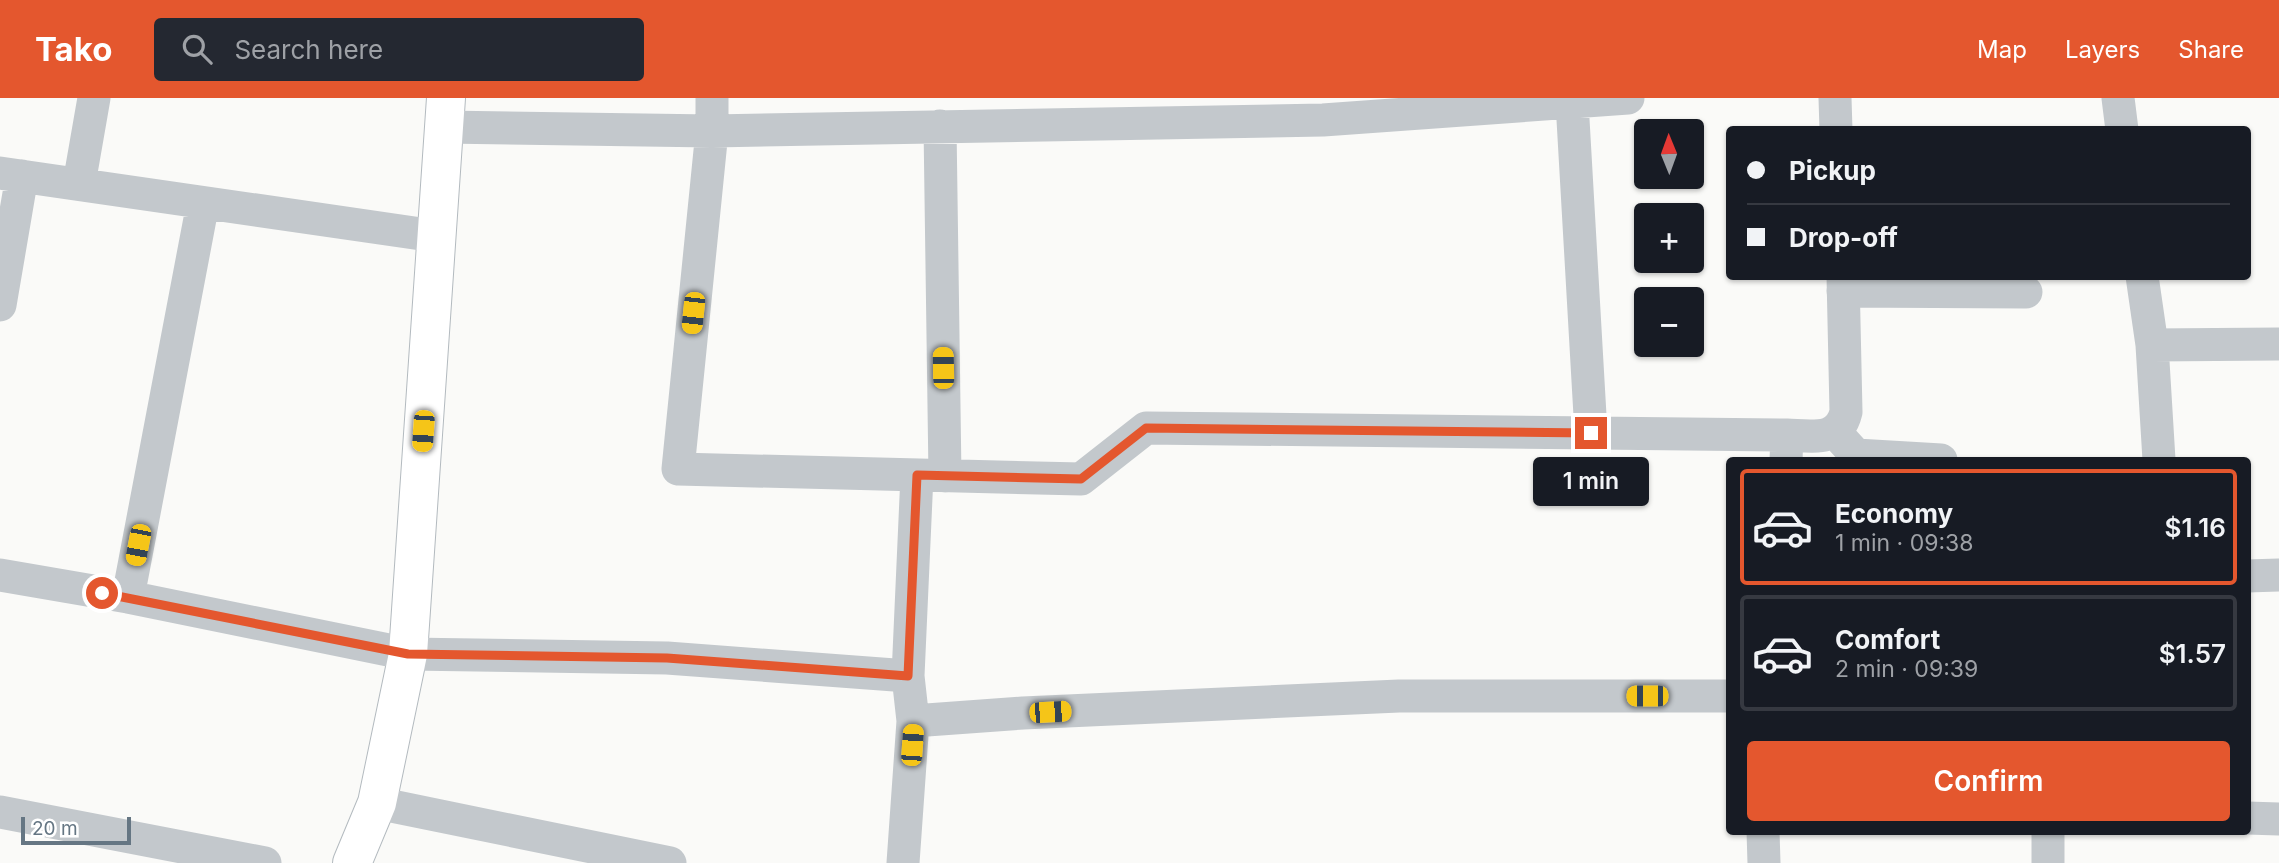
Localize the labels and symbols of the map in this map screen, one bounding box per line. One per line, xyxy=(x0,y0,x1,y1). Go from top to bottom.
north arrow xyxy=(1634,119,1704,189)
car xyxy=(681,291,706,335)
car xyxy=(933,347,954,389)
car xyxy=(412,409,435,453)
route end xyxy=(1575,417,1607,449)
callout: 1 min xyxy=(1533,458,1649,506)
car xyxy=(124,522,153,568)
route start xyxy=(86,577,118,609)
car xyxy=(1627,686,1669,707)
car xyxy=(1029,700,1072,724)
car xyxy=(901,723,924,767)
scale bar xyxy=(21,814,131,846)

